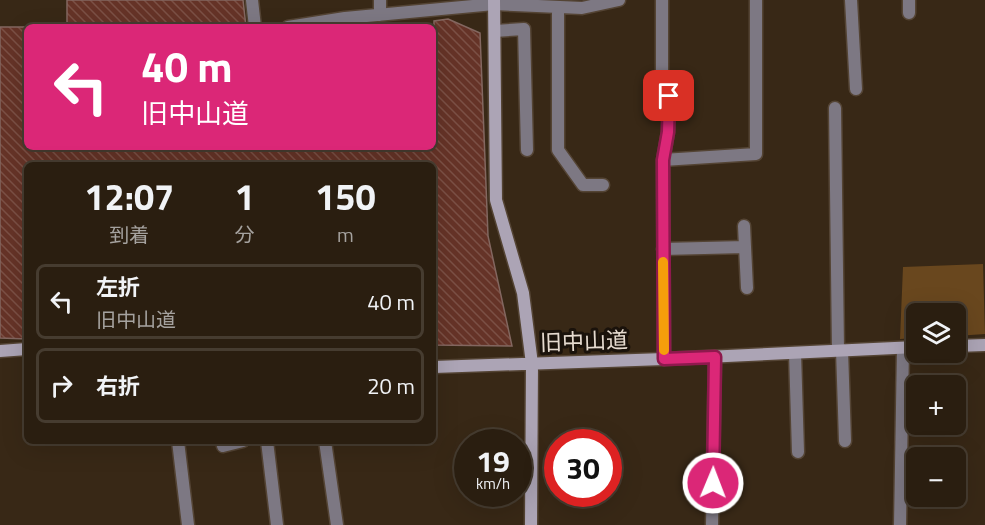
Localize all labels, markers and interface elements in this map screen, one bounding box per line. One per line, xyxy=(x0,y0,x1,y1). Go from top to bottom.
text: 40 m xyxy=(141,34,233,98)
icon: left xyxy=(42,48,120,126)
pin xyxy=(643,70,694,121)
icon: arrive xyxy=(652,79,685,112)
text: 旧中山道 xyxy=(141,92,249,133)
text: 12:07 xyxy=(84,169,174,224)
text: 1 xyxy=(235,169,255,224)
text: 150 xyxy=(315,169,376,224)
text: 到着 xyxy=(109,219,149,250)
text: 分 xyxy=(235,219,255,250)
text: m xyxy=(337,219,354,250)
text: 左折 xyxy=(96,270,140,304)
icon: left xyxy=(45,285,78,318)
text: 40 m xyxy=(367,285,415,319)
map controls xyxy=(906,303,966,507)
button: layers xyxy=(906,303,966,363)
text: 旧中山道 xyxy=(96,304,176,335)
street label: 旧中山道 xyxy=(539,322,629,360)
icon: right xyxy=(45,369,78,402)
text: 右折 xyxy=(96,369,140,403)
text: 20 m xyxy=(367,369,415,403)
button: + xyxy=(906,375,966,435)
speed limit sign: 30 xyxy=(544,429,622,507)
text: 19 xyxy=(476,438,510,484)
button: − xyxy=(906,447,966,507)
position arrow xyxy=(681,451,745,515)
text: km/h xyxy=(476,472,510,495)

